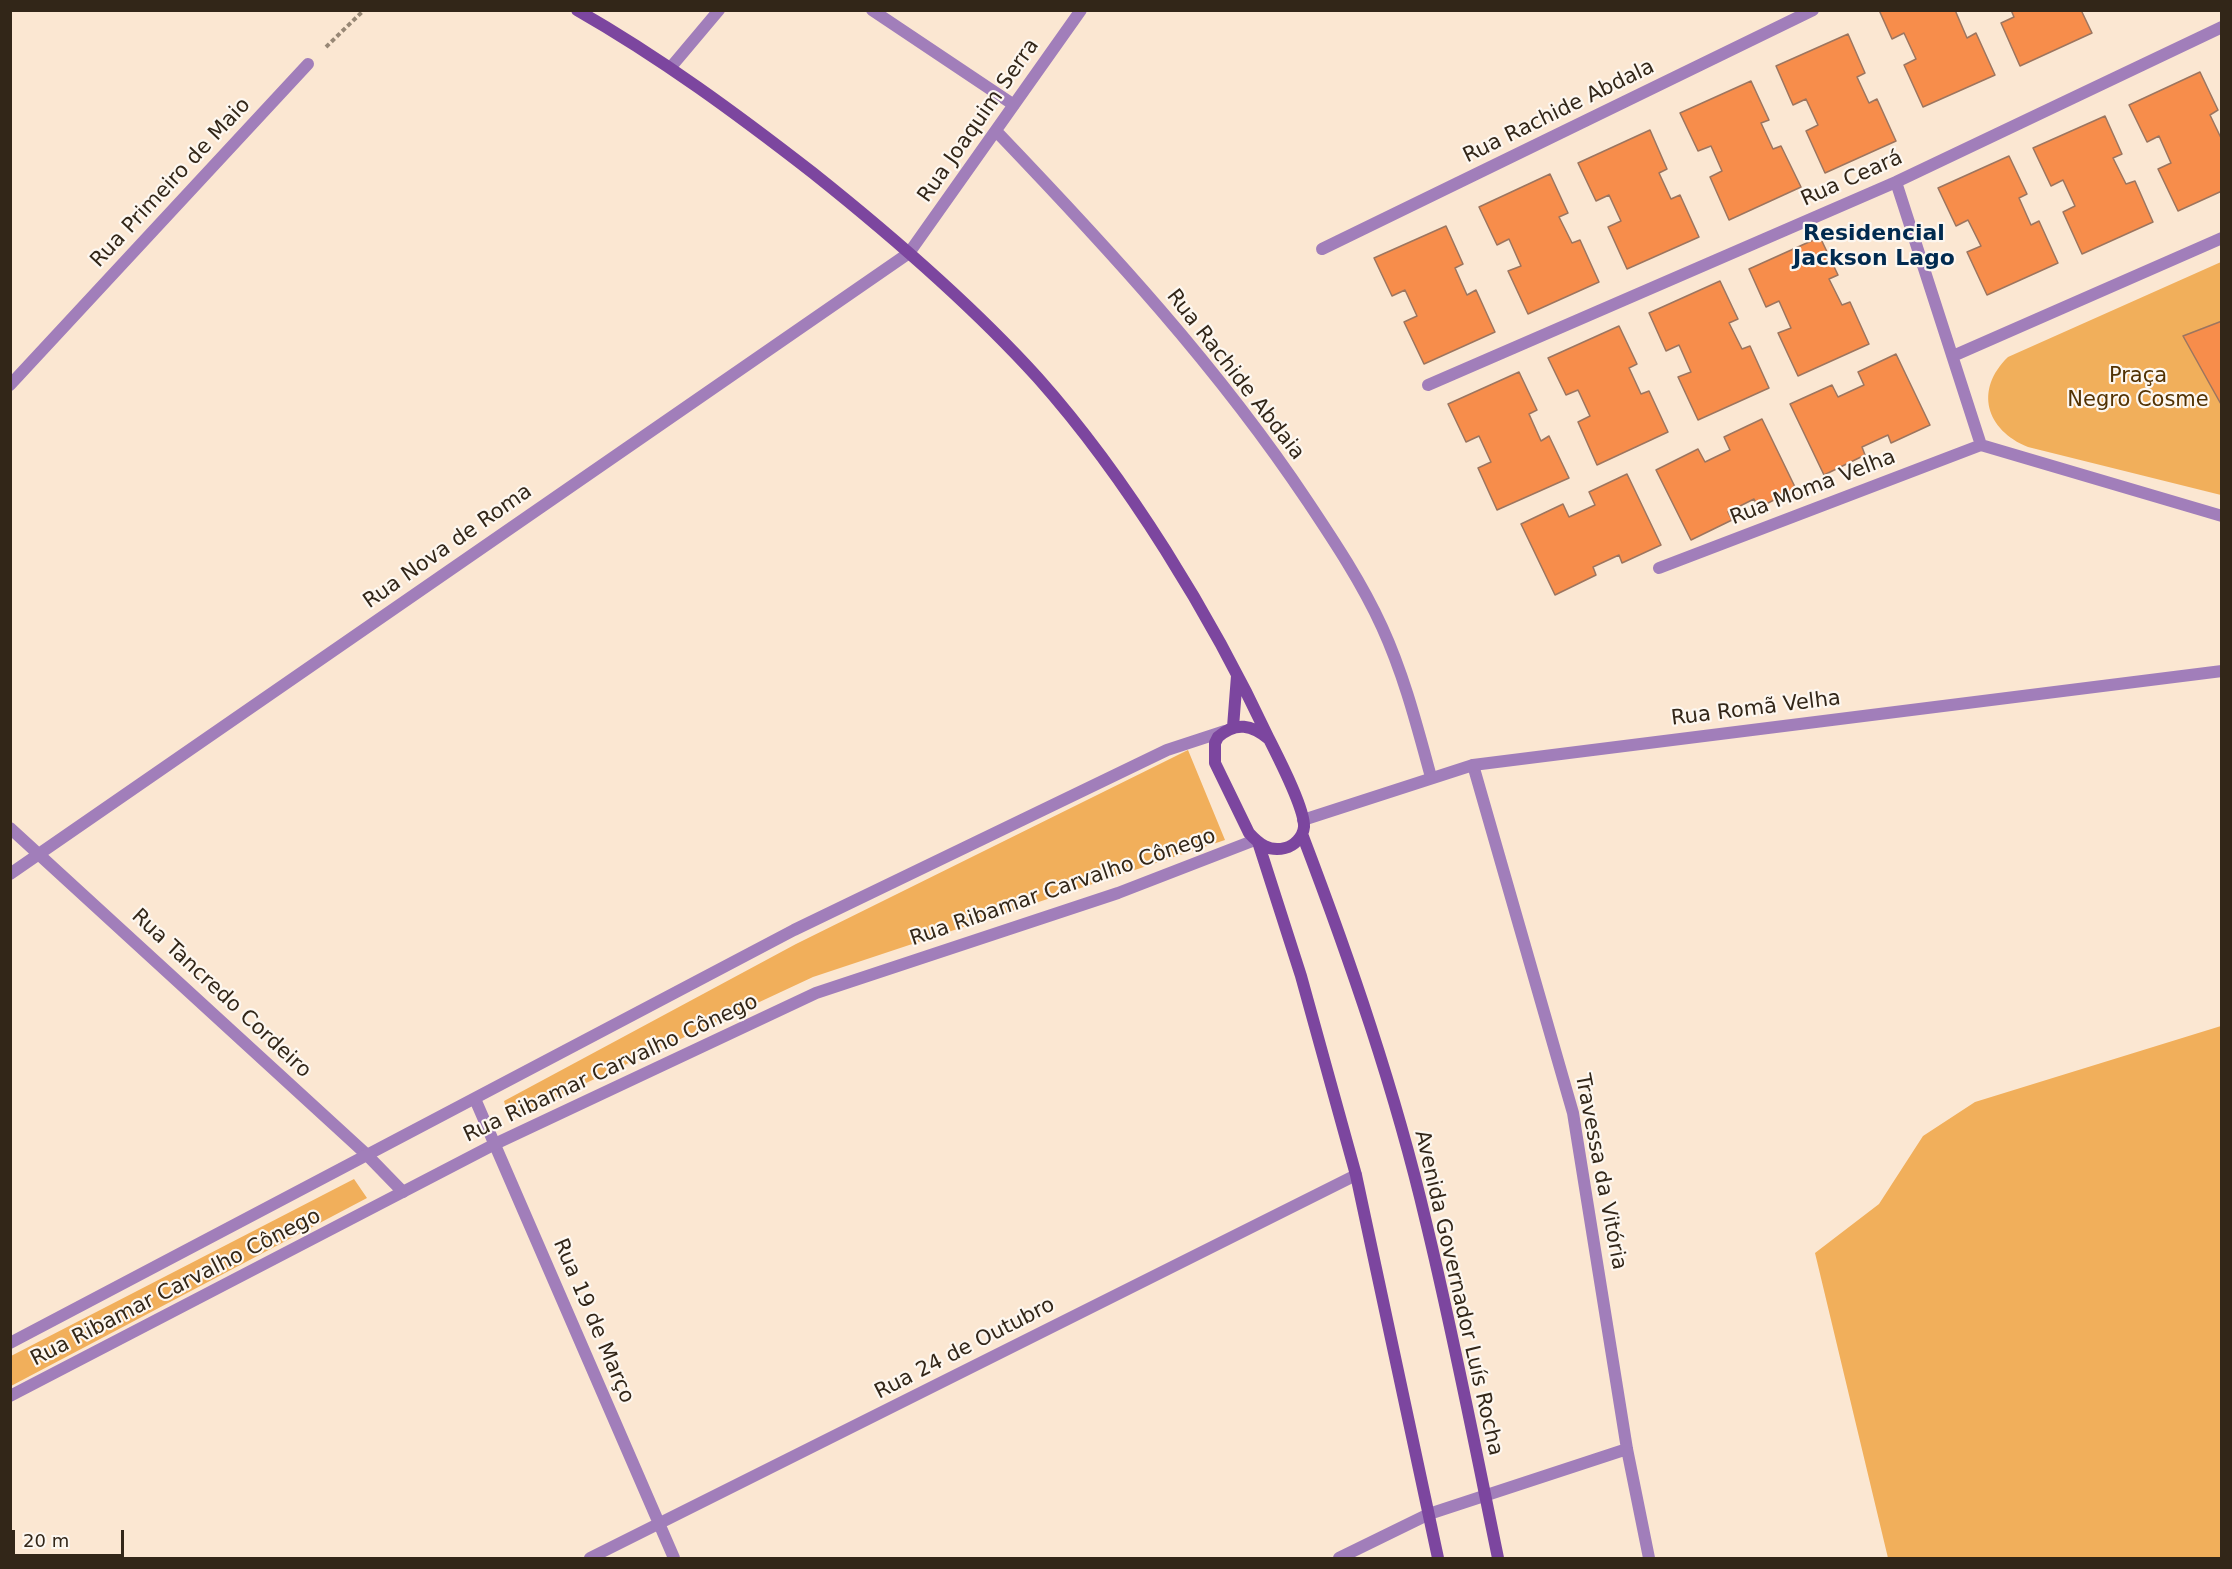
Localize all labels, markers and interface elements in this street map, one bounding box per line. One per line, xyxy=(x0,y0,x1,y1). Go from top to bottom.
street label: Rua Joaquim Serra xyxy=(913,34,1045,208)
street label: Rua Rachide Abdala xyxy=(1459,55,1659,169)
street label: Rua Primeiro de Maio xyxy=(86,93,256,273)
street label: Rua Ceará xyxy=(1797,145,1907,213)
district label: Residencial Jackson Lago xyxy=(1793,221,1955,272)
street label: Rua Rachide Abdaia xyxy=(1161,285,1309,465)
park label: Praça Negro Cosme xyxy=(2067,364,2209,414)
street label: Rua Moma Velha xyxy=(1727,445,1899,531)
street label: Rua Nova de Roma xyxy=(359,479,537,615)
street label: Rua Romã Velha xyxy=(1670,686,1842,732)
street label: Rua Ribamar Carvalho Cônego xyxy=(907,824,1219,952)
street label: Rua Tancredo Cordeiro xyxy=(126,904,316,1084)
street label: Rua Ribamar Carvalho Cônego xyxy=(460,990,762,1148)
street label: Travessa da Vitória xyxy=(1569,1072,1631,1272)
street label: Avenida Governador Luís Rocha xyxy=(1408,1128,1508,1458)
street label: Rua Ribamar Carvalho Cônego xyxy=(27,1204,325,1372)
street label: Rua 19 de Março xyxy=(547,1235,639,1407)
street label: Rua 24 de Outubro xyxy=(871,1293,1059,1405)
scale bar xyxy=(15,1518,128,1556)
text: 20 m xyxy=(23,1530,69,1551)

